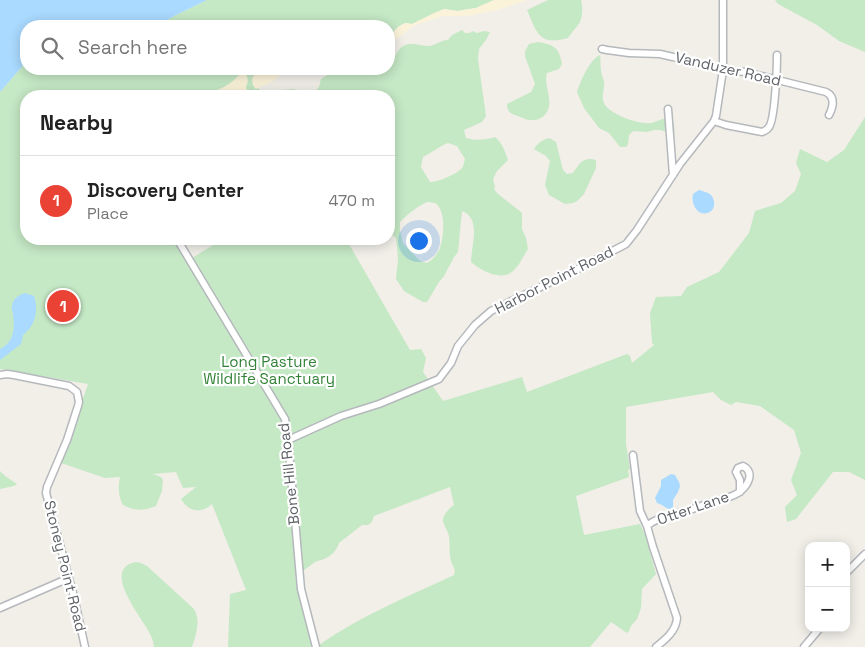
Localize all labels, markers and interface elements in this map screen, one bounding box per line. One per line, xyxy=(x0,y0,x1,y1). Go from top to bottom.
search box xyxy=(20,20,395,75)
icon: search xyxy=(38,34,66,62)
text: Search here xyxy=(78,35,188,60)
street label: Vanduzer Road xyxy=(673,47,783,90)
text: Nearby xyxy=(40,109,113,136)
text: Discovery Center xyxy=(87,178,244,203)
text: 1 xyxy=(52,190,60,211)
text: 470 m xyxy=(328,190,375,211)
text: Place xyxy=(87,203,129,224)
your location xyxy=(406,228,432,254)
street label: Harbor Point Road xyxy=(491,241,616,318)
pin: 1 xyxy=(47,287,79,325)
park label: Long Pasture Wildlife Sanctuary xyxy=(203,352,335,388)
street label: Bone Hill Road xyxy=(274,422,303,526)
street label: Otter Lane xyxy=(654,486,732,529)
street label: Stoney Point Road xyxy=(40,498,91,633)
map controls xyxy=(805,542,850,632)
button: + xyxy=(805,542,850,587)
button: − xyxy=(805,587,850,632)

